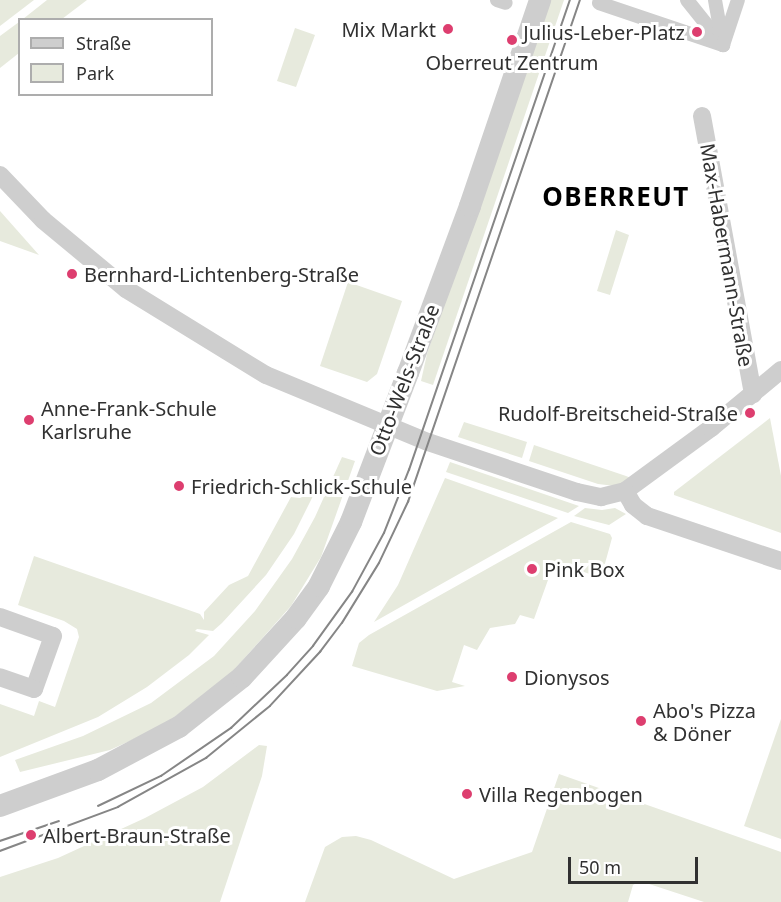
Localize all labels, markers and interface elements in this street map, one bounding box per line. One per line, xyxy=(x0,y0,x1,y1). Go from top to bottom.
place label: Mix Markt xyxy=(341,17,436,41)
legend xyxy=(18,18,213,96)
place label: Julius-Leber-Platz xyxy=(523,20,685,44)
marker: Mix Markt xyxy=(441,22,455,36)
marker: Julius-Leber-Platz xyxy=(690,25,704,39)
text: Straße xyxy=(76,31,131,55)
marker: Oberreut Zentrum xyxy=(505,33,519,47)
place label: Oberreut Zentrum xyxy=(426,50,598,74)
text: Park xyxy=(76,61,114,85)
street label: Max-Habermann-Straße xyxy=(696,141,758,369)
district label: OBERREUT xyxy=(542,181,690,213)
place label: Bernhard-Lichtenberg-Straße xyxy=(84,262,359,286)
marker: Bernhard-Lichtenberg-Straße xyxy=(65,267,79,281)
street label: Otto-Wels-Straße xyxy=(364,301,444,459)
place label: Anne-Frank-Schule Karlsruhe xyxy=(41,396,217,443)
place label: Rudolf-Breitscheid-Straße xyxy=(498,401,738,425)
marker: Rudolf-Breitscheid-Straße xyxy=(743,406,757,420)
marker: Anne-Frank-Schule Karlsruhe xyxy=(22,413,36,427)
place label: Friedrich-Schlick-Schule xyxy=(191,474,412,498)
marker: Friedrich-Schlick-Schule xyxy=(172,479,186,493)
place label: Pink Box xyxy=(544,557,625,581)
marker: Pink Box xyxy=(525,562,539,576)
place label: Dionysos xyxy=(524,665,610,689)
marker: Dionysos xyxy=(505,670,519,684)
place label: Abo's Pizza & Döner xyxy=(653,698,756,745)
marker: Abo's Pizza & Döner xyxy=(634,714,648,728)
place label: Villa Regenbogen xyxy=(479,782,643,806)
marker: Villa Regenbogen xyxy=(460,787,474,801)
place label: Albert-Braun-Straße xyxy=(43,823,231,847)
marker: Albert-Braun-Straße xyxy=(24,828,38,842)
scale bar xyxy=(571,845,702,883)
text: 50 m xyxy=(579,855,621,879)

